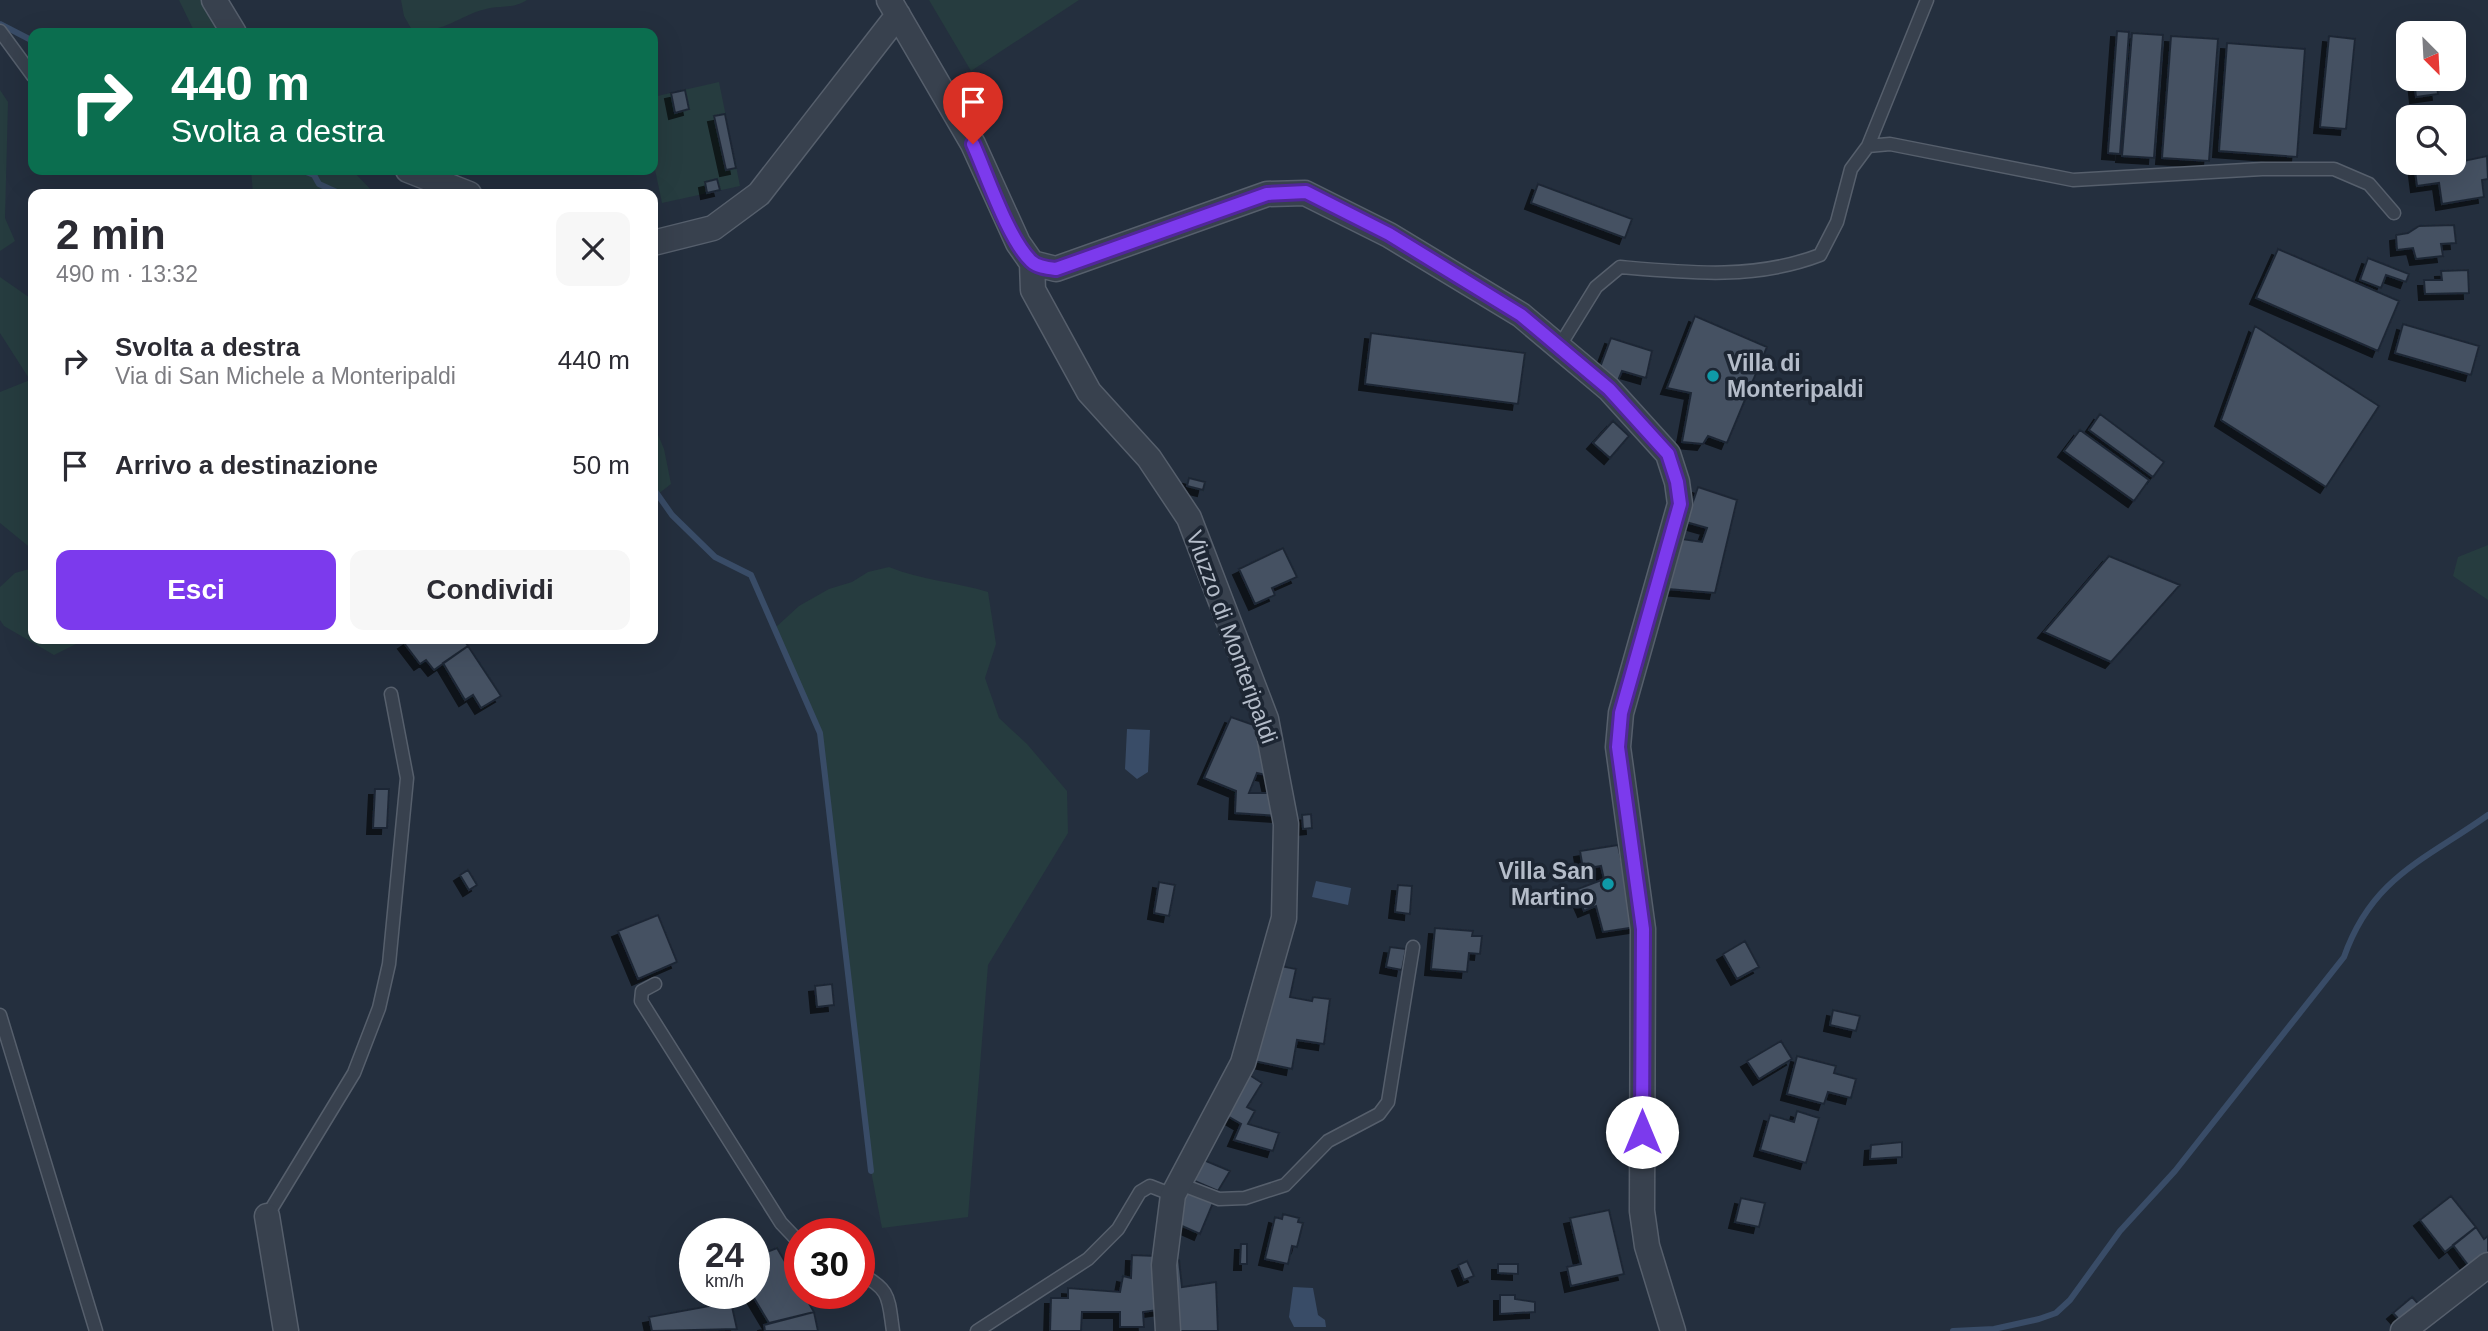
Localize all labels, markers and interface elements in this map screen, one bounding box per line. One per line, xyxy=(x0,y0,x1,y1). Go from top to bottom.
north arrow xyxy=(2396,21,2466,91)
map controls xyxy=(2396,21,2466,175)
icon: right xyxy=(56,56,147,147)
text: 440 m xyxy=(171,56,310,110)
pin xyxy=(943,72,1003,144)
icon: arrive xyxy=(954,83,992,121)
button: search xyxy=(2396,105,2466,175)
text: Svolta a destra xyxy=(171,113,384,149)
text: 2 min xyxy=(56,211,166,258)
button: close xyxy=(556,212,630,286)
text: 490 m · 13:32 xyxy=(56,261,198,287)
text: Svolta a destra xyxy=(115,332,300,362)
icon: right xyxy=(56,342,94,380)
text: 440 m xyxy=(558,345,630,375)
place label: Villa di Monteripaldi xyxy=(1727,350,1864,402)
text: Via di San Michele a Monteripaldi xyxy=(115,363,456,389)
marker: Villa di Monteripaldi xyxy=(1705,368,1721,384)
icon: arrive xyxy=(56,447,94,485)
text: Arrivo a destinazione xyxy=(115,450,378,480)
text: 50 m xyxy=(572,450,630,480)
street label: Viuzzo di Monteripaldi xyxy=(1181,527,1283,747)
button: Esci xyxy=(56,550,336,630)
button: Condividi xyxy=(350,550,630,630)
place label: Villa San Martino xyxy=(1499,858,1594,910)
marker: Villa San Martino xyxy=(1600,876,1616,892)
position arrow xyxy=(1605,1095,1679,1169)
speed limit sign: 30 xyxy=(784,1218,875,1309)
text: 24 xyxy=(705,1235,744,1274)
text: km/h xyxy=(705,1271,744,1291)

